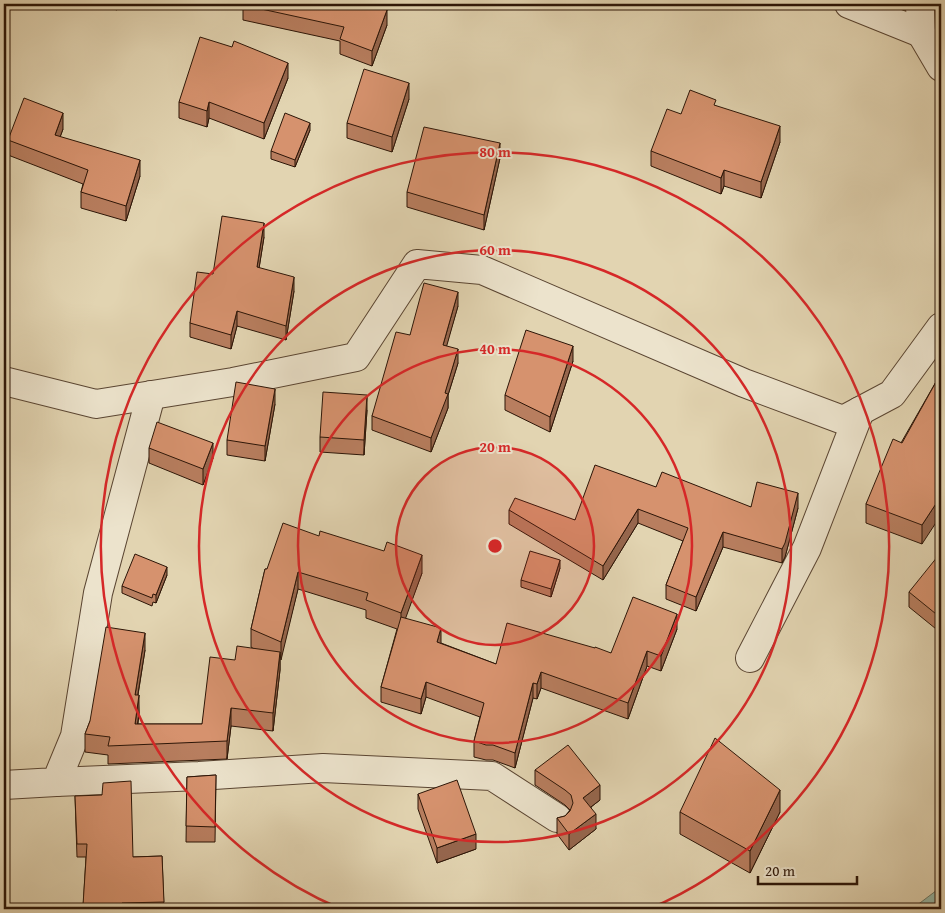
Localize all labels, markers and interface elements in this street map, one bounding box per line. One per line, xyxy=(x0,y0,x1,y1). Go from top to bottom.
text: 80 m xyxy=(479,141,511,162)
text: 60 m xyxy=(479,239,511,260)
text: 40 m xyxy=(479,338,511,359)
text: 20 m xyxy=(479,436,511,457)
centre of rings xyxy=(486,537,504,555)
scale bar xyxy=(758,853,856,885)
text: 20 m xyxy=(765,860,796,881)

